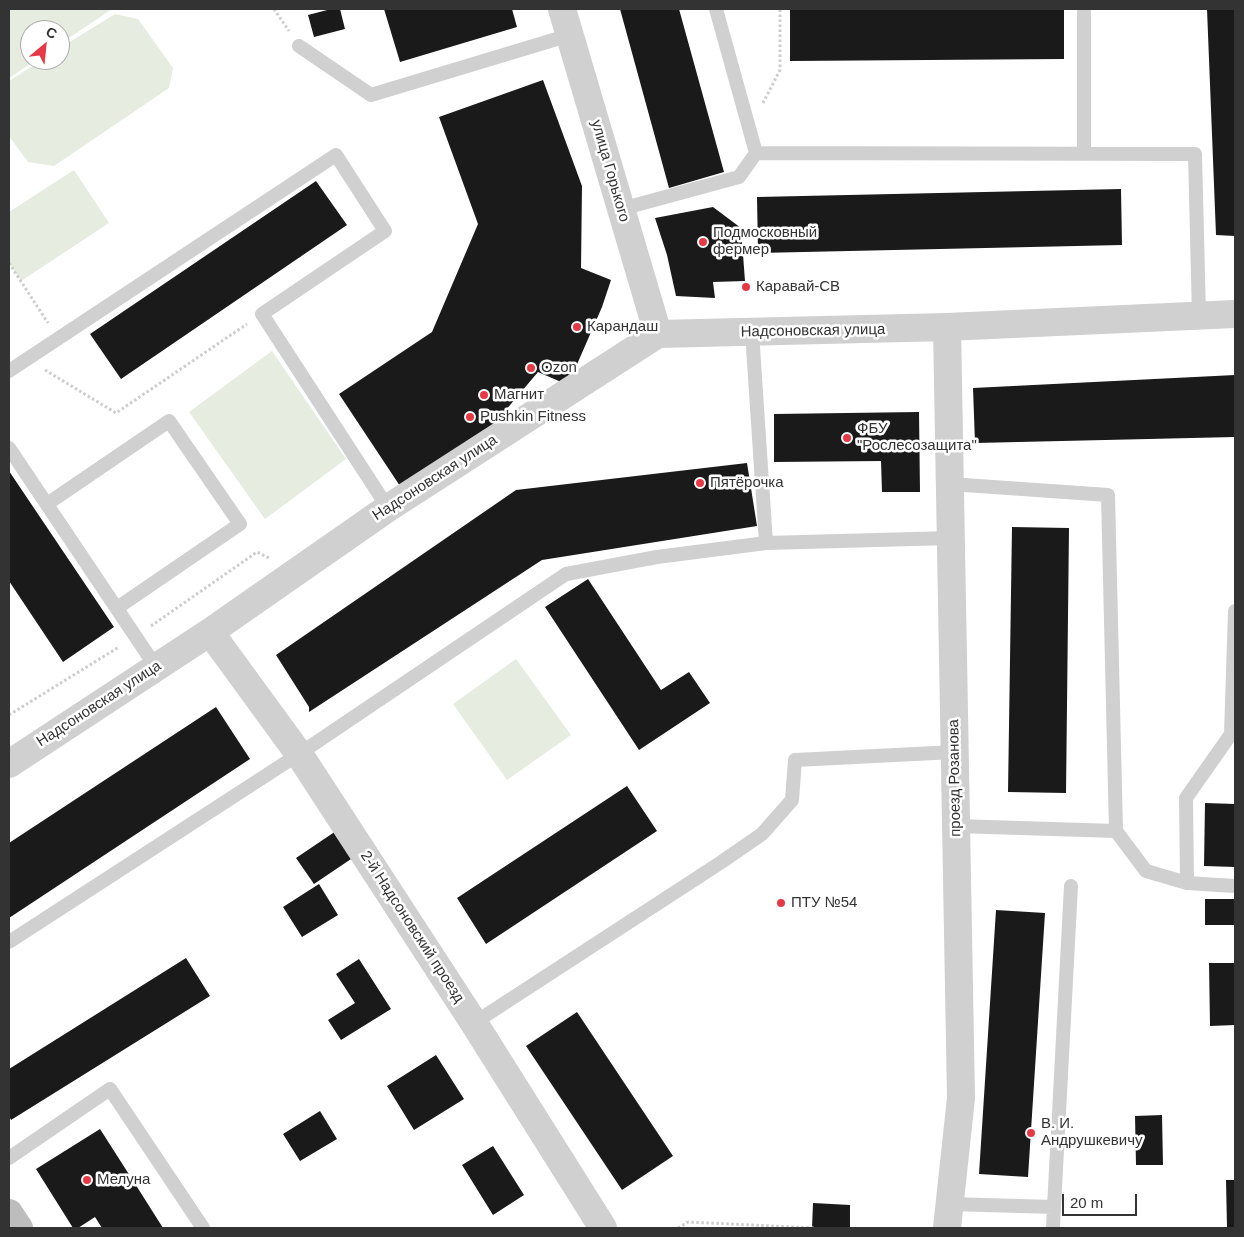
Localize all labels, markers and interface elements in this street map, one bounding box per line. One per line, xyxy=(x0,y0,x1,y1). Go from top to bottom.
north arrow xyxy=(20,20,70,70)
text: С xyxy=(43,23,60,42)
street label: улица Горького xyxy=(587,118,633,224)
place label: Подмосковный фермер xyxy=(713,224,817,259)
marker: Подмосковный фермер xyxy=(697,236,709,248)
place label: Каравай-СВ xyxy=(756,278,840,296)
marker: Каравай-СВ xyxy=(740,281,752,293)
place label: Карандаш xyxy=(587,318,658,336)
marker: Карандаш xyxy=(571,321,583,333)
street label: Надсоновская улица xyxy=(741,321,885,341)
place label: Ozon xyxy=(541,359,577,377)
marker: Ozon xyxy=(525,362,537,374)
place label: Магнит xyxy=(494,386,544,404)
marker: Магнит xyxy=(478,389,490,401)
place label: Pushkin Fitness xyxy=(480,408,586,426)
marker: Pushkin Fitness xyxy=(464,411,476,423)
place label: ФБУ "Рослесозащита" xyxy=(857,420,977,455)
street label: Надсоновская улица xyxy=(369,431,501,525)
marker: ФБУ "Рослесозащита" xyxy=(841,432,853,444)
place label: Пятёрочка xyxy=(710,474,784,492)
marker: Пятёрочка xyxy=(694,477,706,489)
street label: Надсоновская улица xyxy=(33,657,165,751)
street label: проезд Розанова xyxy=(945,719,965,837)
street label: 2-й Надсоновский проезд xyxy=(356,848,468,1006)
place label: ПТУ №54 xyxy=(791,894,857,912)
marker: ПТУ №54 xyxy=(775,897,787,909)
place label: В. И. Андрушкевичу xyxy=(1041,1115,1142,1150)
marker: В. И. Андрушкевичу xyxy=(1025,1127,1037,1139)
place label: Мелуна xyxy=(97,1171,150,1189)
marker: Мелуна xyxy=(81,1174,93,1186)
scale bar xyxy=(1064,1184,1139,1216)
text: 20 m xyxy=(1070,1194,1103,1211)

